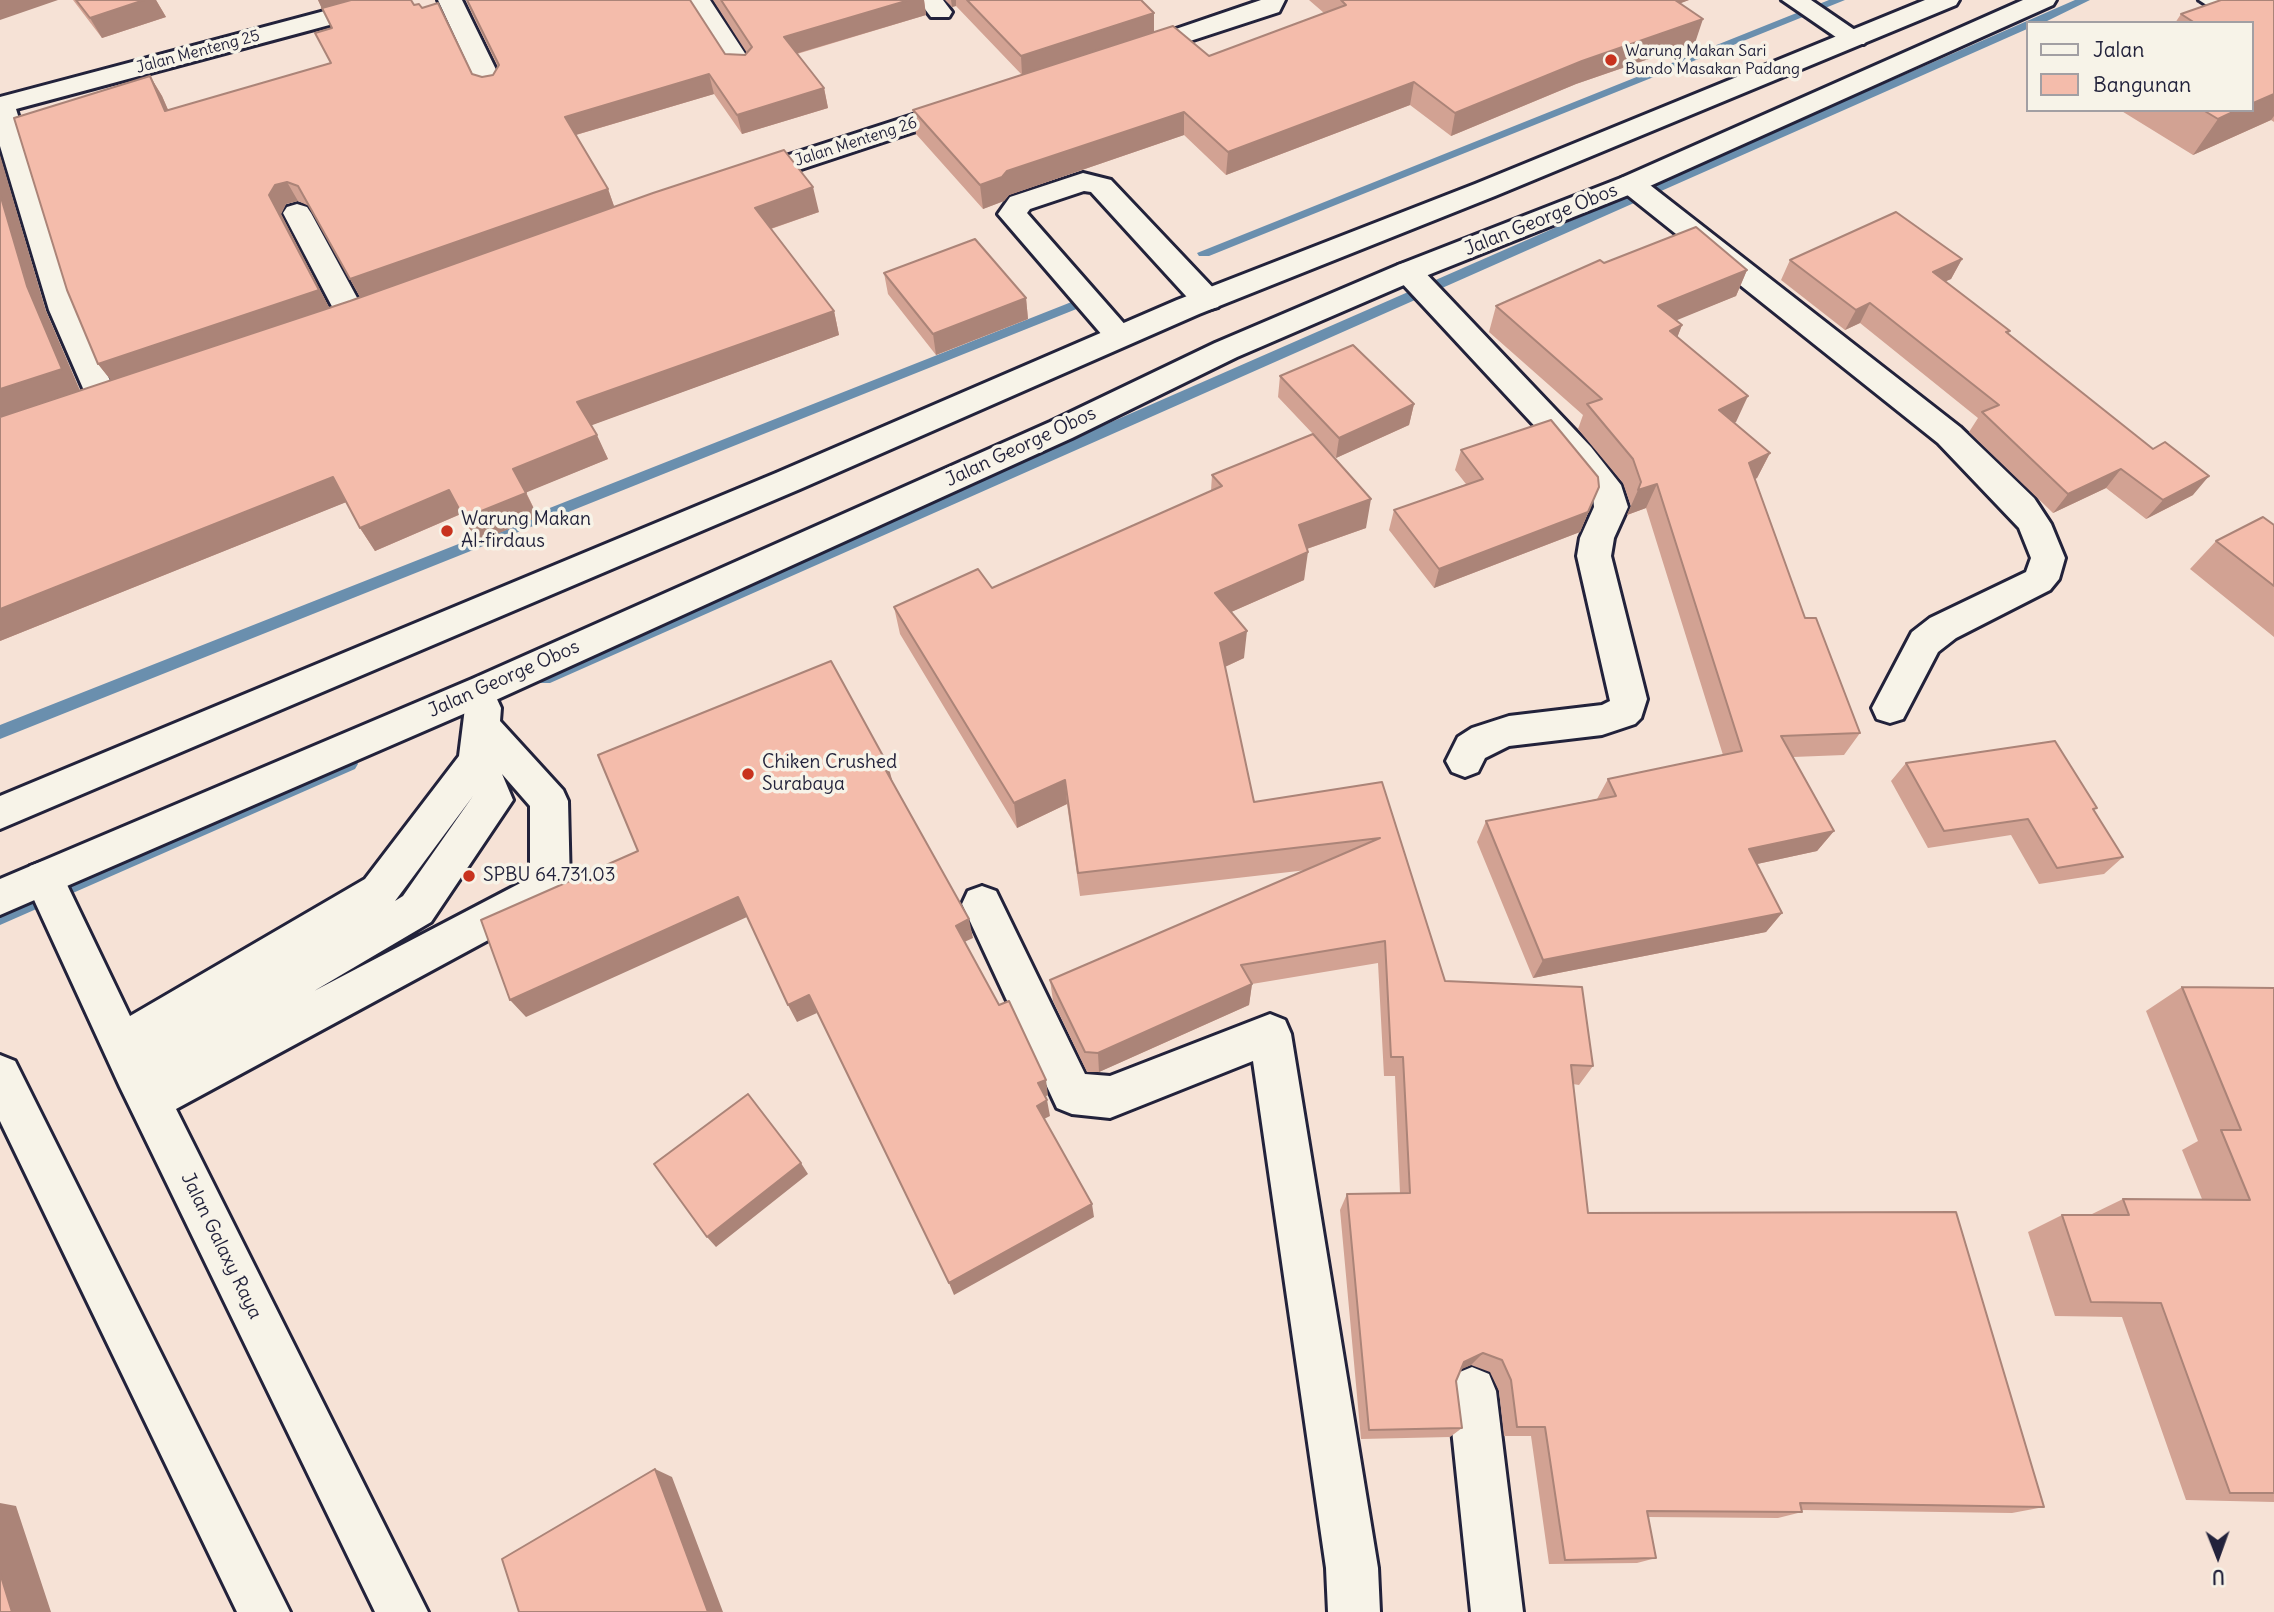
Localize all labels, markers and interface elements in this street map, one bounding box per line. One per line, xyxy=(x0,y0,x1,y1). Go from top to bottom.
legend xyxy=(2025,21,2253,112)
street label: Jalan Menteng 25 xyxy=(134,26,262,78)
text: Jalan xyxy=(2093,36,2144,63)
place label: Warung Makan Sari Bundo Masakan Padang xyxy=(1625,41,1800,79)
marker: Warung Makan Sari Bundo Masakan Padang xyxy=(1603,52,1619,68)
text: Bangunan xyxy=(2093,71,2191,98)
street label: Jalan Menteng 26 xyxy=(792,113,920,171)
street label: Jalan George Obos xyxy=(1461,179,1621,261)
street label: Jalan George Obos xyxy=(942,402,1100,492)
place label: Warung Makan Al-firdaus xyxy=(461,509,591,553)
marker: Warung Makan Al-firdaus xyxy=(439,523,455,539)
street label: Jalan George Obos xyxy=(425,635,583,723)
place label: Chiken Crushed Surabaya xyxy=(762,752,897,796)
marker: Chiken Crushed Surabaya xyxy=(740,766,756,782)
place label: SPBU 64.731.03 xyxy=(483,865,615,887)
marker: SPBU 64.731.03 xyxy=(461,868,477,884)
street label: Jalan Galaxy Raya xyxy=(176,1169,266,1323)
north arrow xyxy=(2183,1521,2253,1591)
text: U xyxy=(2212,1565,2225,1589)

